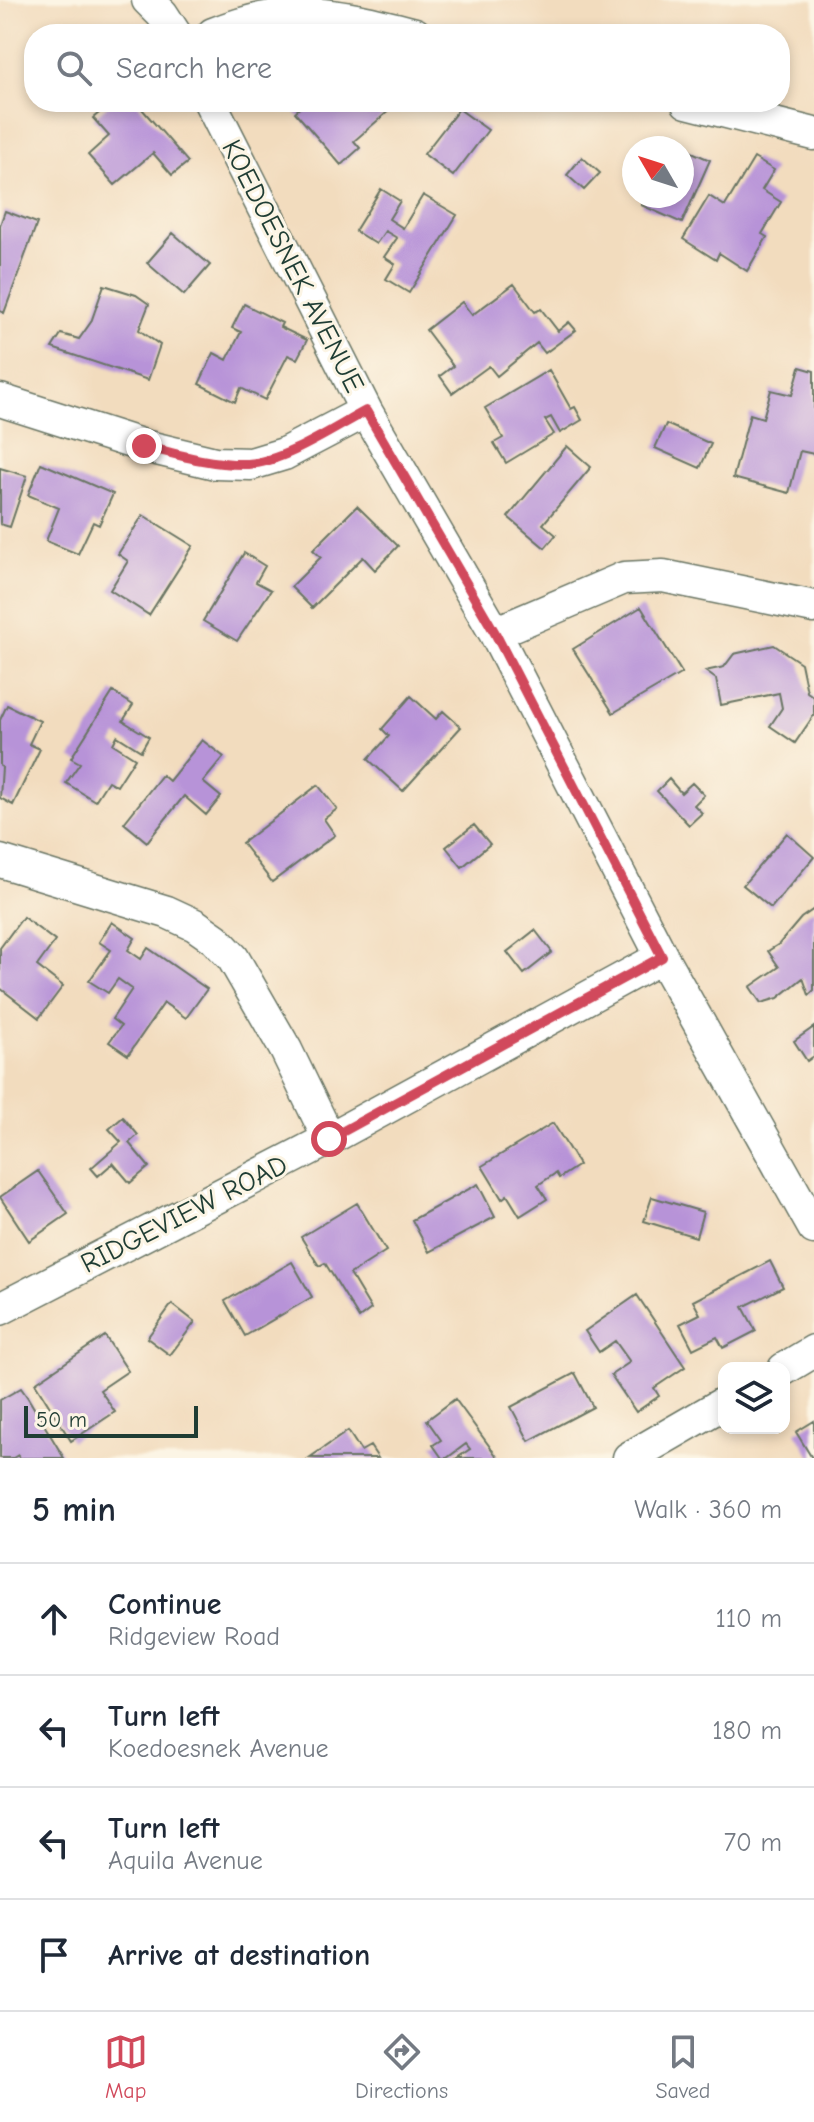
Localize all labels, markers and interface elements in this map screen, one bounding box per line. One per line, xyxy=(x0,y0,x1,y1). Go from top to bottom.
search box xyxy=(24,24,790,112)
icon: search xyxy=(52,46,96,90)
text: Search here xyxy=(116,51,272,86)
street label: KOEDOESNEK AVENUE xyxy=(215,134,371,398)
north arrow xyxy=(622,136,694,208)
route end xyxy=(126,428,162,464)
route start xyxy=(311,1121,347,1157)
street label: RIDGEVIEW ROAD xyxy=(75,1148,293,1280)
map controls xyxy=(718,1362,790,1434)
button: layers xyxy=(718,1362,790,1434)
scale bar xyxy=(24,1402,198,1438)
text: 50 m xyxy=(36,1407,87,1433)
text: 5 min xyxy=(32,1490,116,1530)
text: Walk · 360 m xyxy=(634,1495,782,1525)
text: Continue xyxy=(108,1587,222,1622)
icon: ahead xyxy=(32,1597,76,1641)
text: 110 m xyxy=(715,1604,782,1634)
text: Ridgeview Road xyxy=(108,1622,280,1652)
text: Turn left xyxy=(108,1699,220,1734)
icon: left xyxy=(32,1709,76,1753)
text: 180 m xyxy=(712,1716,782,1746)
text: Koedoesnek Avenue xyxy=(108,1734,329,1764)
text: Turn left xyxy=(108,1811,220,1846)
icon: left xyxy=(32,1821,76,1865)
text: 70 m xyxy=(724,1828,782,1858)
text: Aquila Avenue xyxy=(108,1846,263,1876)
icon: arrive xyxy=(32,1933,76,1977)
text: Arrive at destination xyxy=(108,1938,370,1973)
tab: Map xyxy=(104,2030,148,2104)
tab: Directions xyxy=(355,2030,448,2104)
tab: Saved xyxy=(655,2030,710,2104)

